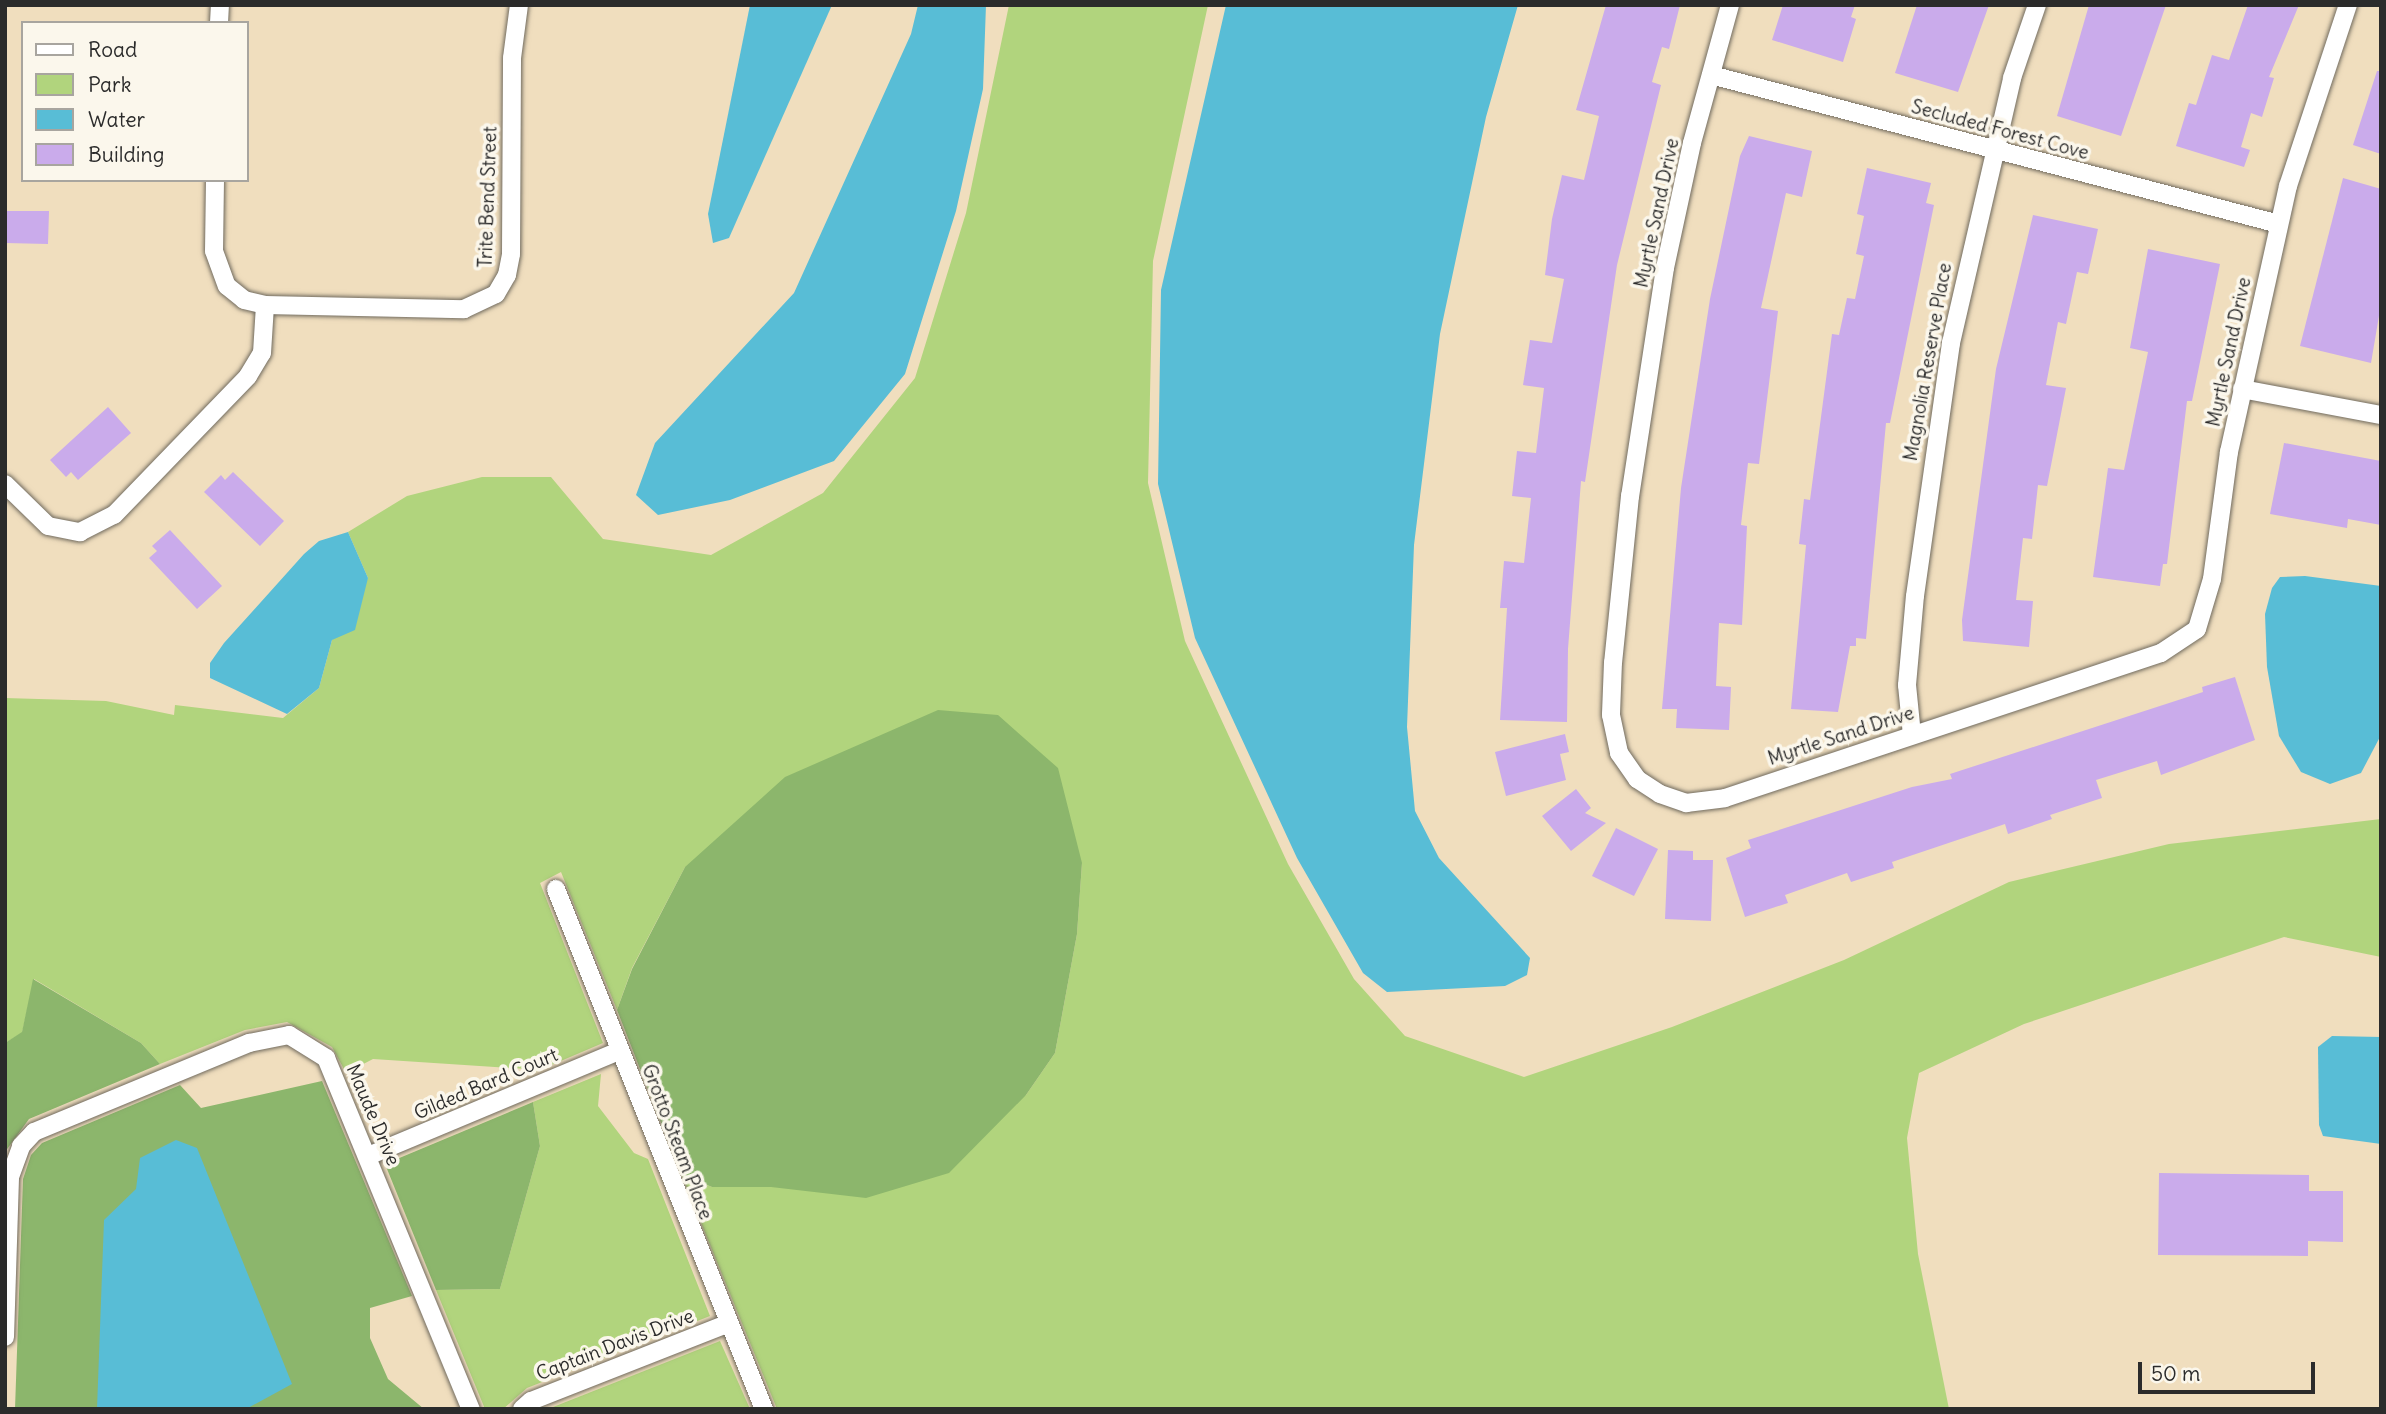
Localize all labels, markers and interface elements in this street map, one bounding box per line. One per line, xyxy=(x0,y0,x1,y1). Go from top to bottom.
legend xyxy=(21,21,248,182)
text: Road xyxy=(88,36,137,63)
text: Park xyxy=(88,71,131,98)
street label: Secluded Forest Cove xyxy=(1909,95,2091,165)
text: Water xyxy=(88,106,145,133)
street label: Trite Bend Street xyxy=(474,126,502,268)
street label: Myrtle Sand Drive xyxy=(1630,136,1684,290)
text: Building xyxy=(88,141,164,168)
street label: Magnolia Reserve Place xyxy=(1899,261,1957,463)
street label: Myrtle Sand Drive xyxy=(2202,275,2256,429)
street label: Myrtle Sand Drive xyxy=(1765,702,1917,770)
street label: Gilded Bard Court xyxy=(411,1043,561,1125)
street label: Maude Drive xyxy=(341,1061,405,1169)
street label: Grotto Steam Place xyxy=(637,1061,717,1223)
street label: Captain Davis Drive xyxy=(533,1304,697,1386)
scale bar xyxy=(2141,1348,2318,1392)
text: 50 m xyxy=(2151,1360,2200,1387)

